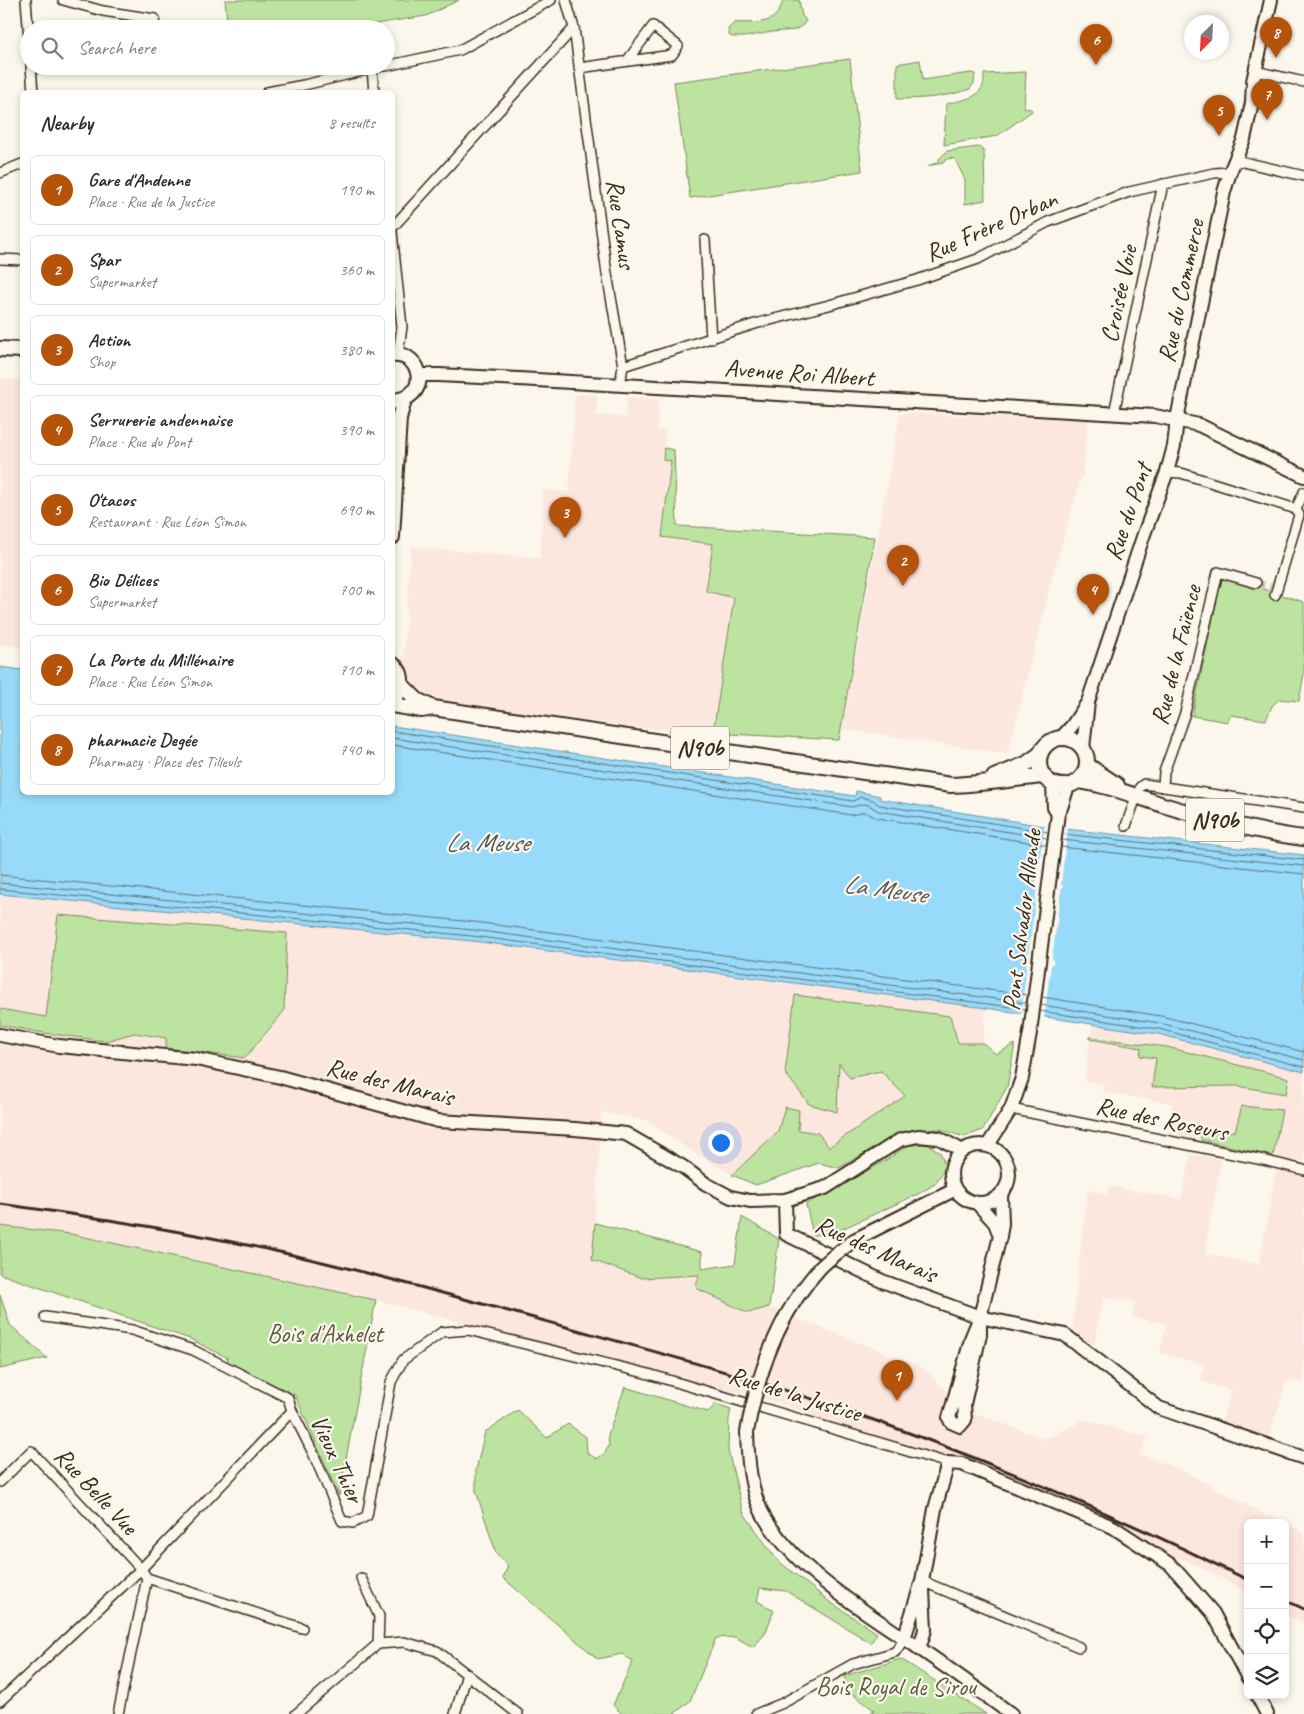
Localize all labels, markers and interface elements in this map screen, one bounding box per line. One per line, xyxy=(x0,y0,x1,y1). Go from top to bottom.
north arrow xyxy=(1184,15,1229,60)
pin: 8 xyxy=(1260,17,1292,58)
search box xyxy=(20,20,395,75)
pin: 6 xyxy=(1080,24,1112,65)
icon: search xyxy=(38,34,66,62)
text: Search here xyxy=(78,36,155,60)
pin: 7 xyxy=(1251,79,1283,120)
pin: 5 xyxy=(1203,95,1235,136)
text: Nearby xyxy=(40,110,93,136)
text: 8 results xyxy=(328,113,375,133)
text: Gare d'Andenne xyxy=(88,168,190,192)
street label: Rue Camus xyxy=(599,177,643,273)
text: 1 xyxy=(53,180,61,200)
text: 190 m xyxy=(340,180,374,200)
street label: Rue Frère Orban xyxy=(920,182,1063,269)
text: Place · Rue de la Justice xyxy=(88,192,214,212)
street label: Rue du Commerce xyxy=(1150,215,1212,365)
street label: Croisée Voie xyxy=(1093,241,1145,345)
text: Spar xyxy=(88,248,120,272)
text: 2 xyxy=(53,260,61,280)
text: 360 m xyxy=(340,260,374,280)
text: Supermarket xyxy=(88,272,156,292)
text: Action xyxy=(88,328,130,352)
text: 3 xyxy=(53,340,61,360)
text: 380 m xyxy=(340,340,374,360)
text: Shop xyxy=(88,352,115,372)
street label: Avenue Roi Albert xyxy=(723,352,877,394)
text: Serrurerie andennaise xyxy=(88,408,232,432)
text: 4 xyxy=(53,420,61,440)
text: 390 m xyxy=(340,420,374,440)
text: Place · Rue du Pont xyxy=(88,432,191,452)
street label: Rue du Pont xyxy=(1097,456,1161,565)
text: O'tacos xyxy=(88,488,135,512)
pin: 3 xyxy=(549,497,581,538)
text: 5 xyxy=(54,500,60,520)
text: 690 m xyxy=(340,500,374,520)
text: Restaurant · Rue Léon Simon xyxy=(88,512,246,532)
pin: 2 xyxy=(887,545,919,586)
text: Bio Délices xyxy=(88,568,158,592)
pin: 4 xyxy=(1077,574,1109,615)
text: 6 xyxy=(53,580,61,600)
text: 700 m xyxy=(340,580,374,600)
street label: Rue de la Faïence xyxy=(1143,580,1209,728)
text: Supermarket xyxy=(88,592,156,612)
text: La Porte du Millénaire xyxy=(88,648,233,672)
text: 7 xyxy=(53,660,61,680)
text: 710 m xyxy=(340,660,374,680)
text: Place · Rue Léon Simon xyxy=(88,672,212,692)
road number: N90b xyxy=(671,726,729,770)
text: pharmacie Degée xyxy=(88,728,196,752)
text: 8 xyxy=(53,740,61,760)
text: 740 m xyxy=(340,740,374,760)
text: Pharmacy · Place des Tilleuls xyxy=(88,752,241,772)
road number: N90b xyxy=(1186,798,1244,842)
water label: La Meuse xyxy=(446,826,533,859)
street label: Pont Salvador Allende xyxy=(995,826,1049,1012)
water label: La Meuse xyxy=(842,867,933,912)
street label: Rue des Marais xyxy=(323,1051,459,1114)
street label: Rue des Roseurs xyxy=(1093,1089,1233,1149)
your location xyxy=(708,1130,734,1156)
street label: Rue des Marais xyxy=(810,1208,944,1291)
park label: Bois d'Axhelet xyxy=(267,1318,385,1350)
street label: Rue de la Justice xyxy=(725,1359,867,1430)
pin: 1 xyxy=(881,1360,913,1401)
street label: Vieux Thier xyxy=(303,1410,372,1510)
street label: Rue Belle Vue xyxy=(47,1440,146,1543)
map controls xyxy=(1244,1519,1289,1699)
button: + xyxy=(1244,1519,1289,1564)
button: − xyxy=(1244,1564,1289,1609)
button: locate xyxy=(1244,1609,1289,1654)
button: layers xyxy=(1244,1654,1289,1699)
park label: Bois Royal de Sirou xyxy=(816,1671,978,1703)

